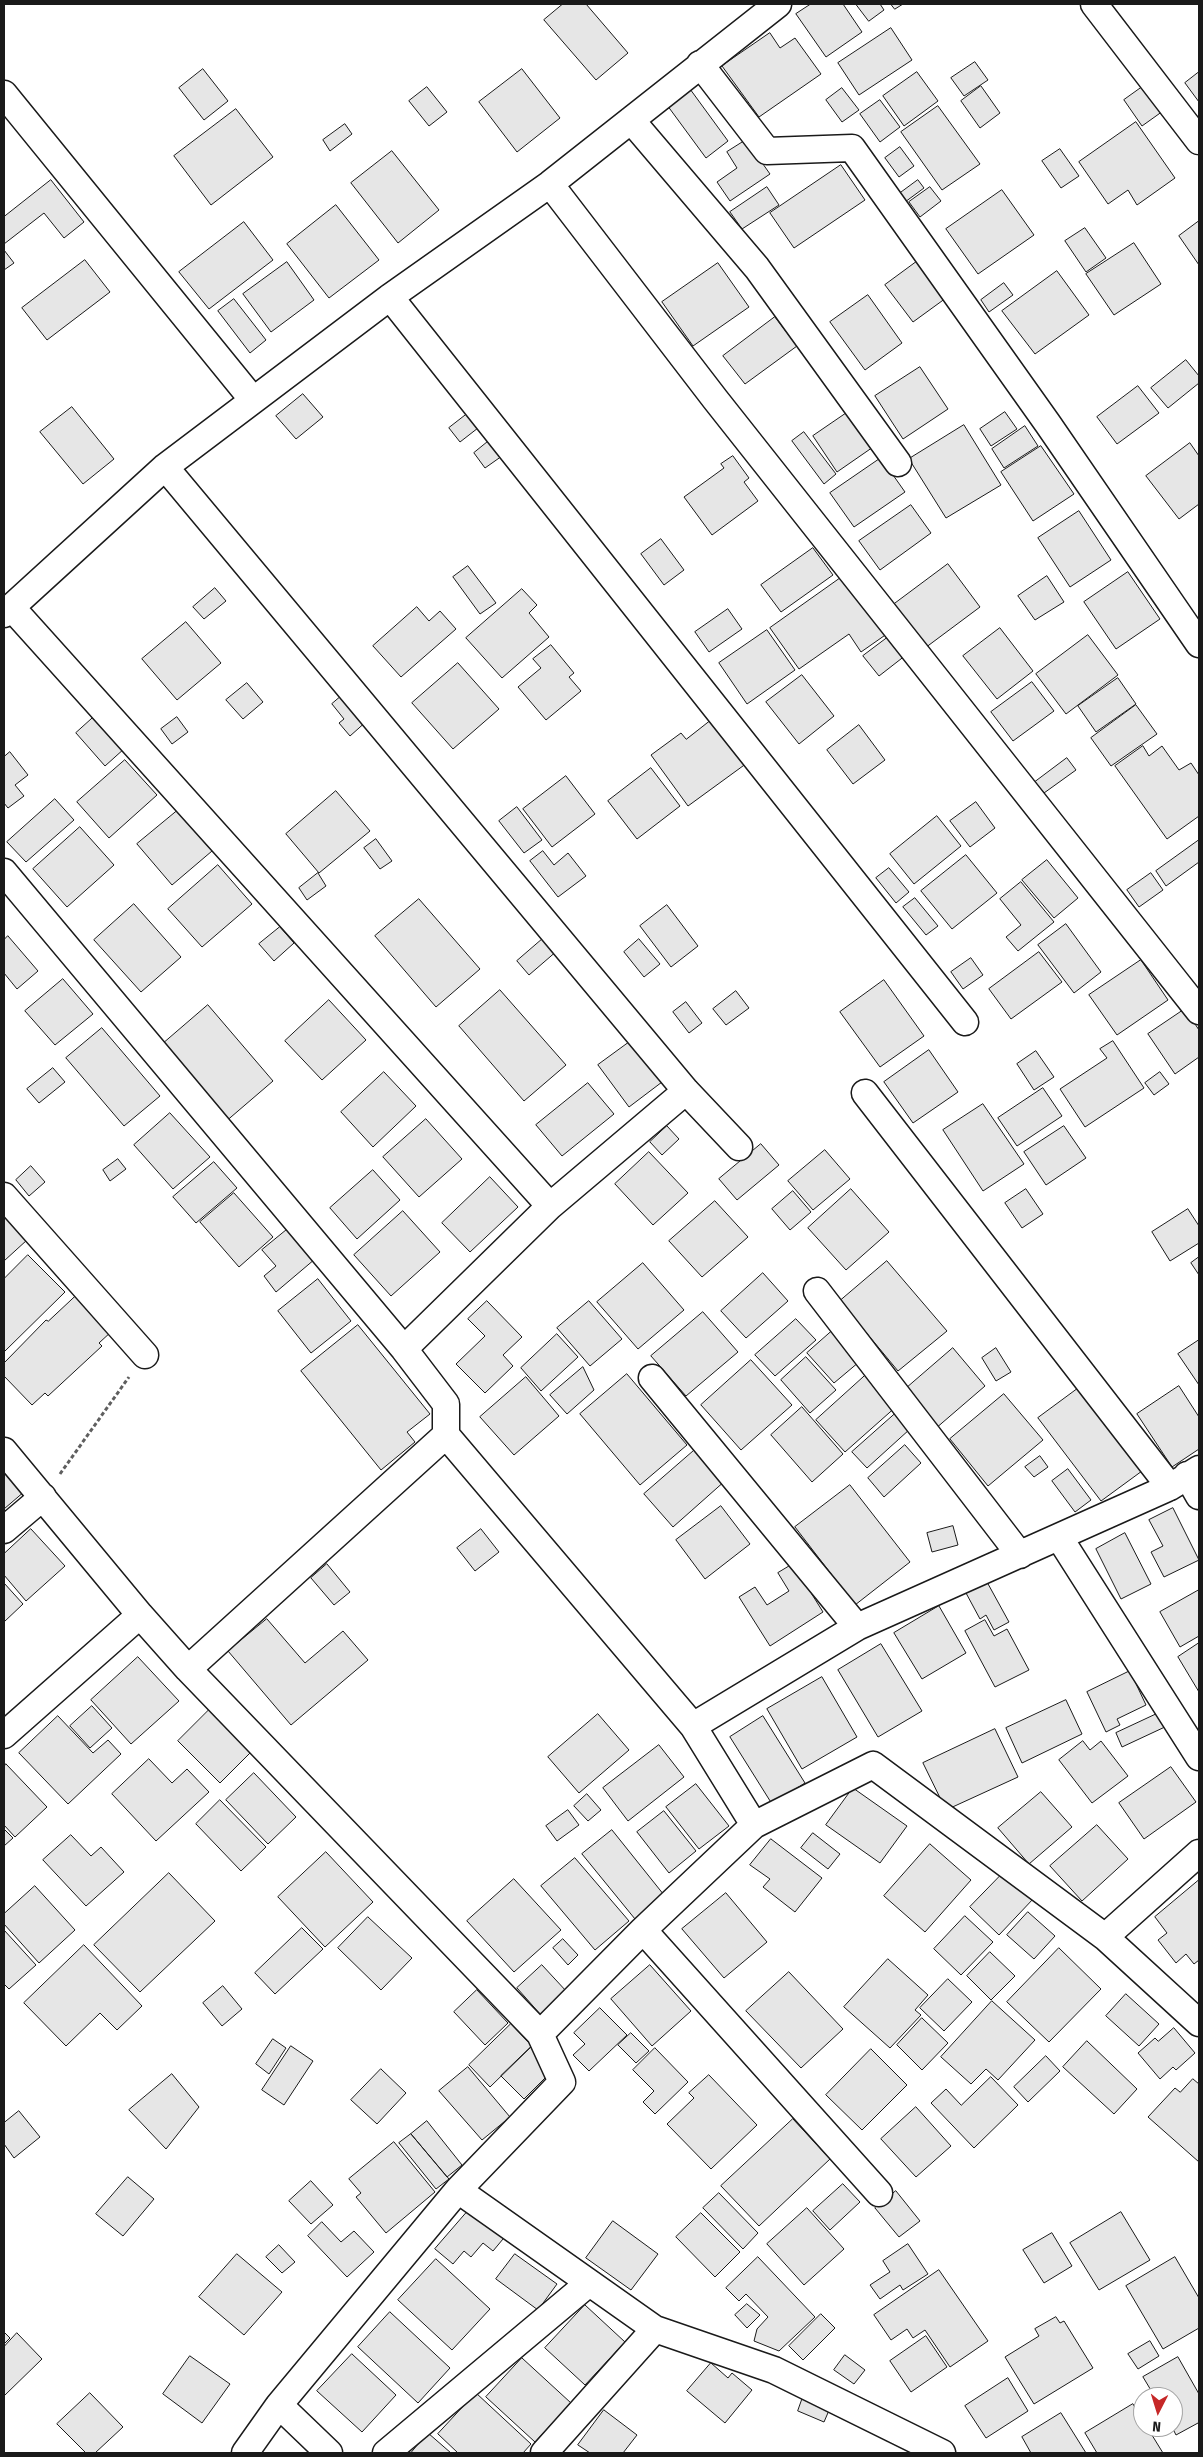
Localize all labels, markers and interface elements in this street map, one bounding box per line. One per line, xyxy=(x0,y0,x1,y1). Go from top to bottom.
north arrow xyxy=(1133,2387,1183,2437)
text: N xyxy=(1152,2418,1162,2435)

